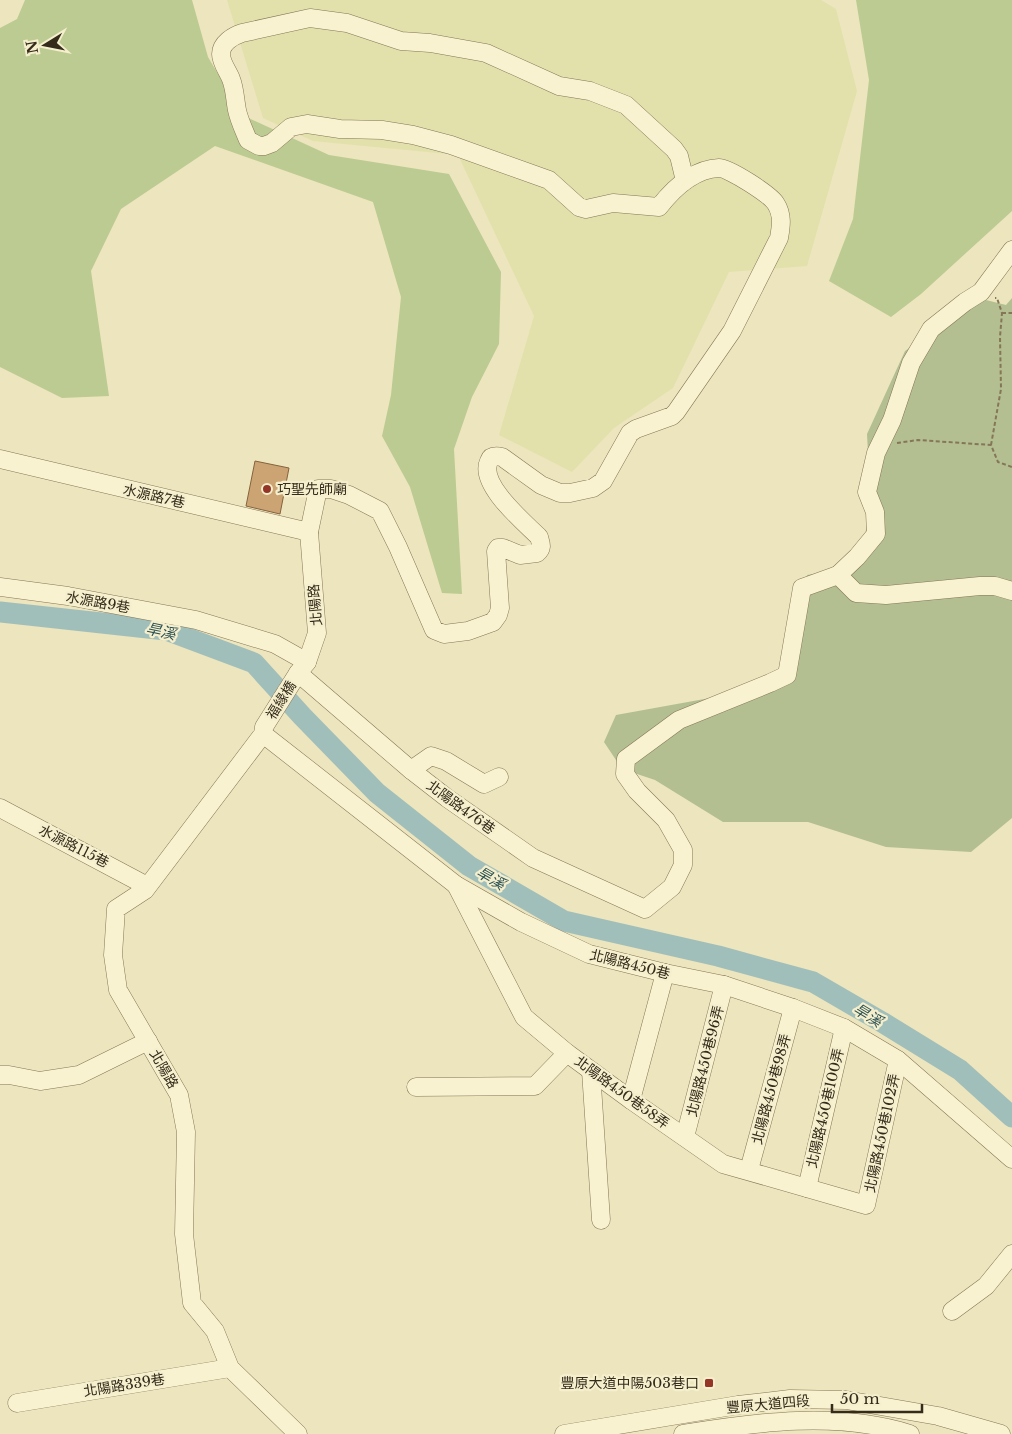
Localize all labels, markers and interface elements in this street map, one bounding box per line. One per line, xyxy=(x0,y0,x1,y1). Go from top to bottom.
north arrow xyxy=(20,20,70,70)
text: N xyxy=(22,39,42,55)
street label: 水源路7巷 xyxy=(121,480,187,512)
place label: 巧聖先師廟 xyxy=(277,480,347,498)
marker: 巧聖先師廟 xyxy=(261,483,273,495)
street label: 北陽路 xyxy=(304,583,326,627)
street label: 水源路9巷 xyxy=(64,587,132,617)
water label: 旱溪 xyxy=(144,619,180,644)
street label: 福緣橋 xyxy=(262,677,300,723)
street label: 北陽路476巷 xyxy=(423,776,499,838)
street label: 水源路115巷 xyxy=(36,821,112,871)
water label: 旱溪 xyxy=(473,862,510,895)
street label: 北陽路450巷 xyxy=(588,945,672,983)
water label: 旱溪 xyxy=(850,999,887,1032)
street label: 北陽路450巷96弄 xyxy=(682,1003,728,1119)
street label: 北陽路450巷98弄 xyxy=(748,1032,794,1146)
street label: 北陽路 xyxy=(146,1046,182,1092)
street label: 北陽路450巷100弄 xyxy=(802,1046,848,1170)
street label: 北陽路450巷58弄 xyxy=(571,1052,673,1132)
street label: 北陽路450巷102弄 xyxy=(861,1072,903,1194)
street label: 北陽路339巷 xyxy=(82,1370,166,1400)
place label: 豐原大道中陽503巷口 xyxy=(560,1374,699,1392)
marker: 豐原大道中陽503巷口 xyxy=(703,1377,715,1389)
scale bar xyxy=(832,1382,922,1414)
text: 50 m xyxy=(840,1389,880,1408)
street label: 豐原大道四段 xyxy=(725,1391,811,1417)

